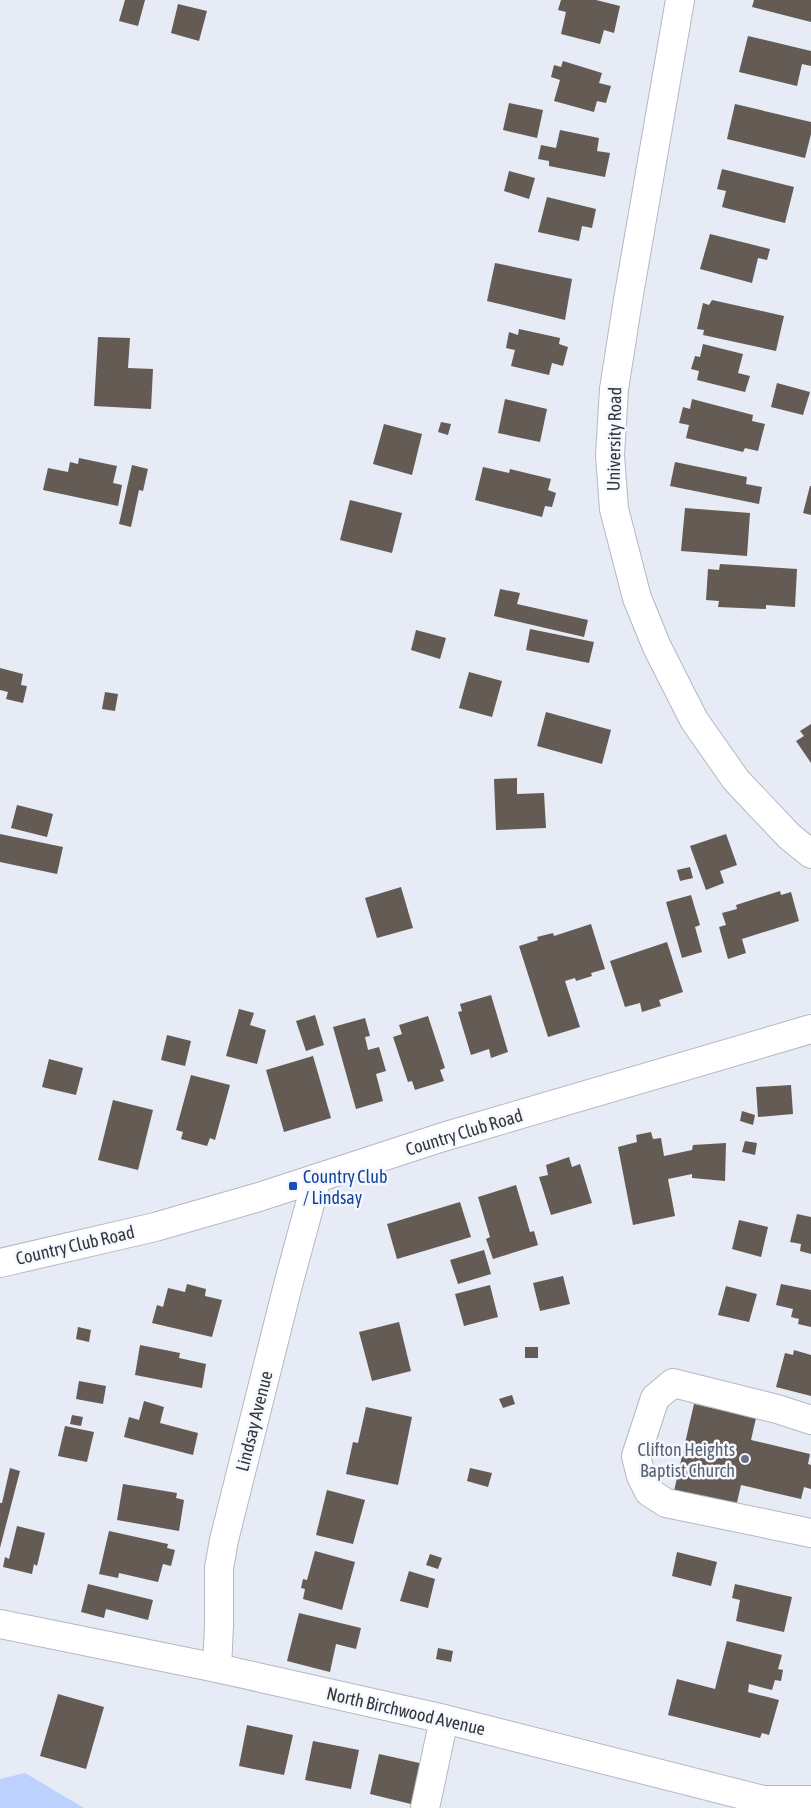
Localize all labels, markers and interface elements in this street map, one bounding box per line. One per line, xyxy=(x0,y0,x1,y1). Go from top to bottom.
street label: University Road xyxy=(603,387,625,491)
street label: Country Club Road xyxy=(403,1104,525,1160)
place label: Country Club / Lindsay xyxy=(303,1166,387,1208)
marker: Country Club / Lindsay xyxy=(287,1180,299,1192)
street label: Country Club Road xyxy=(14,1221,136,1269)
street label: Lindsay Avenue xyxy=(231,1369,277,1473)
place label: Clifton Heights Baptist Church xyxy=(638,1439,735,1481)
marker: Clifton Heights Baptist Church xyxy=(739,1453,751,1465)
street label: North Birchwood Avenue xyxy=(325,1683,487,1739)

